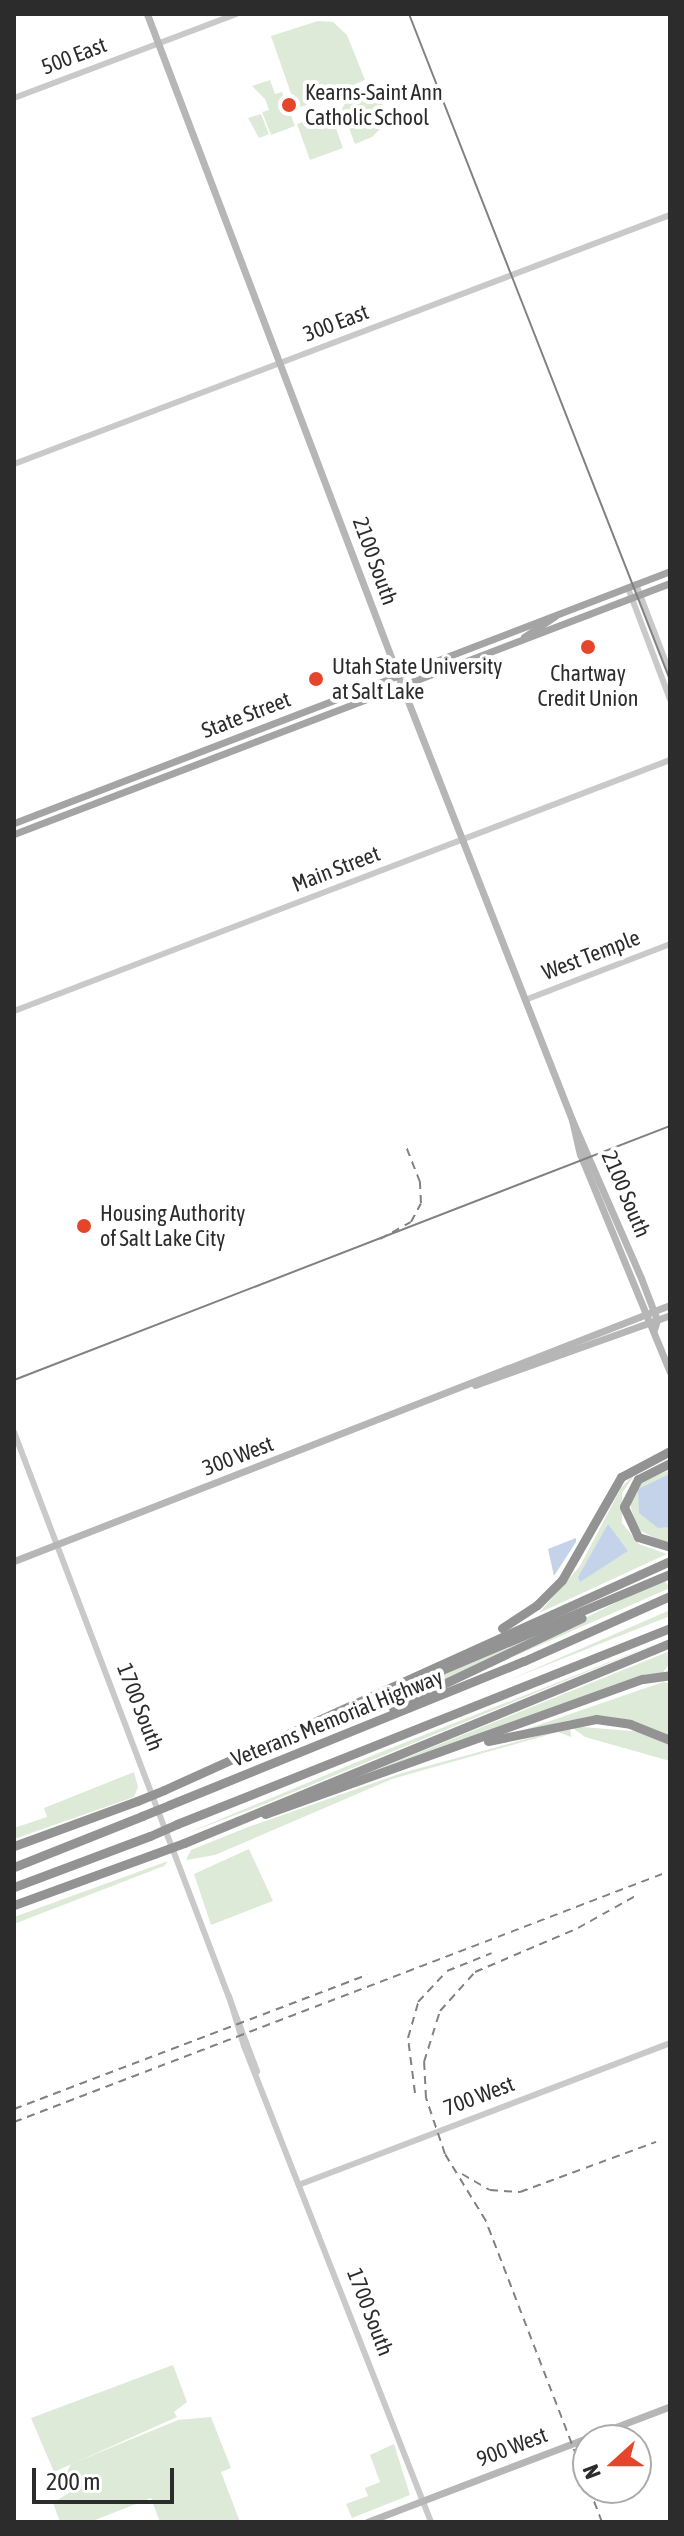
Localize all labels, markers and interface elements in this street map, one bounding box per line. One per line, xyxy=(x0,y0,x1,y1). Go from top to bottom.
street label: 500 East xyxy=(38,32,110,80)
place label: Kearns-Saint Ann Catholic School xyxy=(305,79,443,130)
marker: Kearns-Saint Ann Catholic School xyxy=(280,96,298,114)
street label: 300 East xyxy=(300,299,372,347)
street label: 2100 South xyxy=(347,513,403,609)
marker: Chartway Credit Union xyxy=(579,638,597,656)
place label: Utah State University at Salt Lake xyxy=(332,653,502,704)
place label: Chartway Credit Union xyxy=(538,660,638,712)
marker: Utah State University at Salt Lake xyxy=(307,670,325,688)
street label: State Street xyxy=(198,686,294,744)
street label: Main Street xyxy=(288,840,384,898)
street label: West Temple xyxy=(538,924,644,986)
street label: 2100 South xyxy=(596,1147,656,1241)
place label: Housing Authority of Salt Lake City xyxy=(100,1200,245,1252)
marker: Housing Authority of Salt Lake City xyxy=(75,1217,93,1235)
street label: 300 West xyxy=(199,1431,277,1481)
street label: 1700 South xyxy=(111,1660,169,1754)
street label: Veterans Memorial Highway xyxy=(227,1663,447,1773)
street label: 700 West xyxy=(440,2071,518,2121)
street label: 1700 South xyxy=(341,2265,399,2359)
street label: 900 West xyxy=(473,2422,551,2472)
north arrow xyxy=(572,2424,652,2504)
scale bar xyxy=(36,2452,178,2502)
text: N xyxy=(577,2461,606,2483)
text: 200 m xyxy=(46,2468,100,2495)

